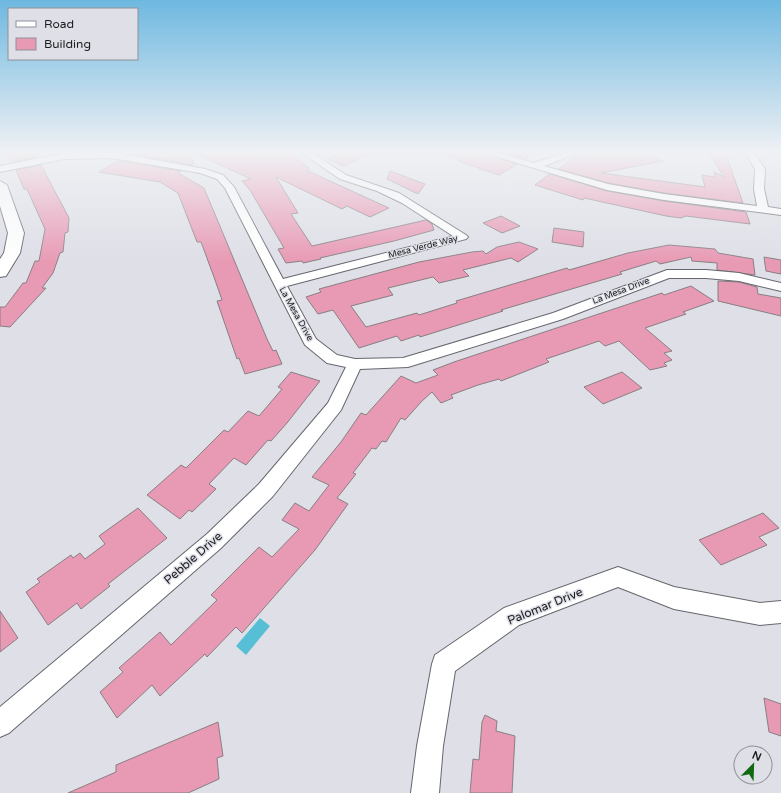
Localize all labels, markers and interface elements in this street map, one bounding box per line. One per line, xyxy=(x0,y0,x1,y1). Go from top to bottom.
legend xyxy=(8,8,138,60)
text: Road xyxy=(44,17,74,31)
text: Building xyxy=(44,37,91,51)
street label: Mesa Verde Way xyxy=(387,233,459,261)
street label: La Mesa Drive xyxy=(591,275,651,307)
street label: La Mesa Drive xyxy=(277,285,315,343)
street label: Pebble Drive xyxy=(161,529,225,587)
street label: Palomar Drive xyxy=(505,584,585,627)
north arrow xyxy=(733,745,773,785)
text: N xyxy=(750,749,763,764)

